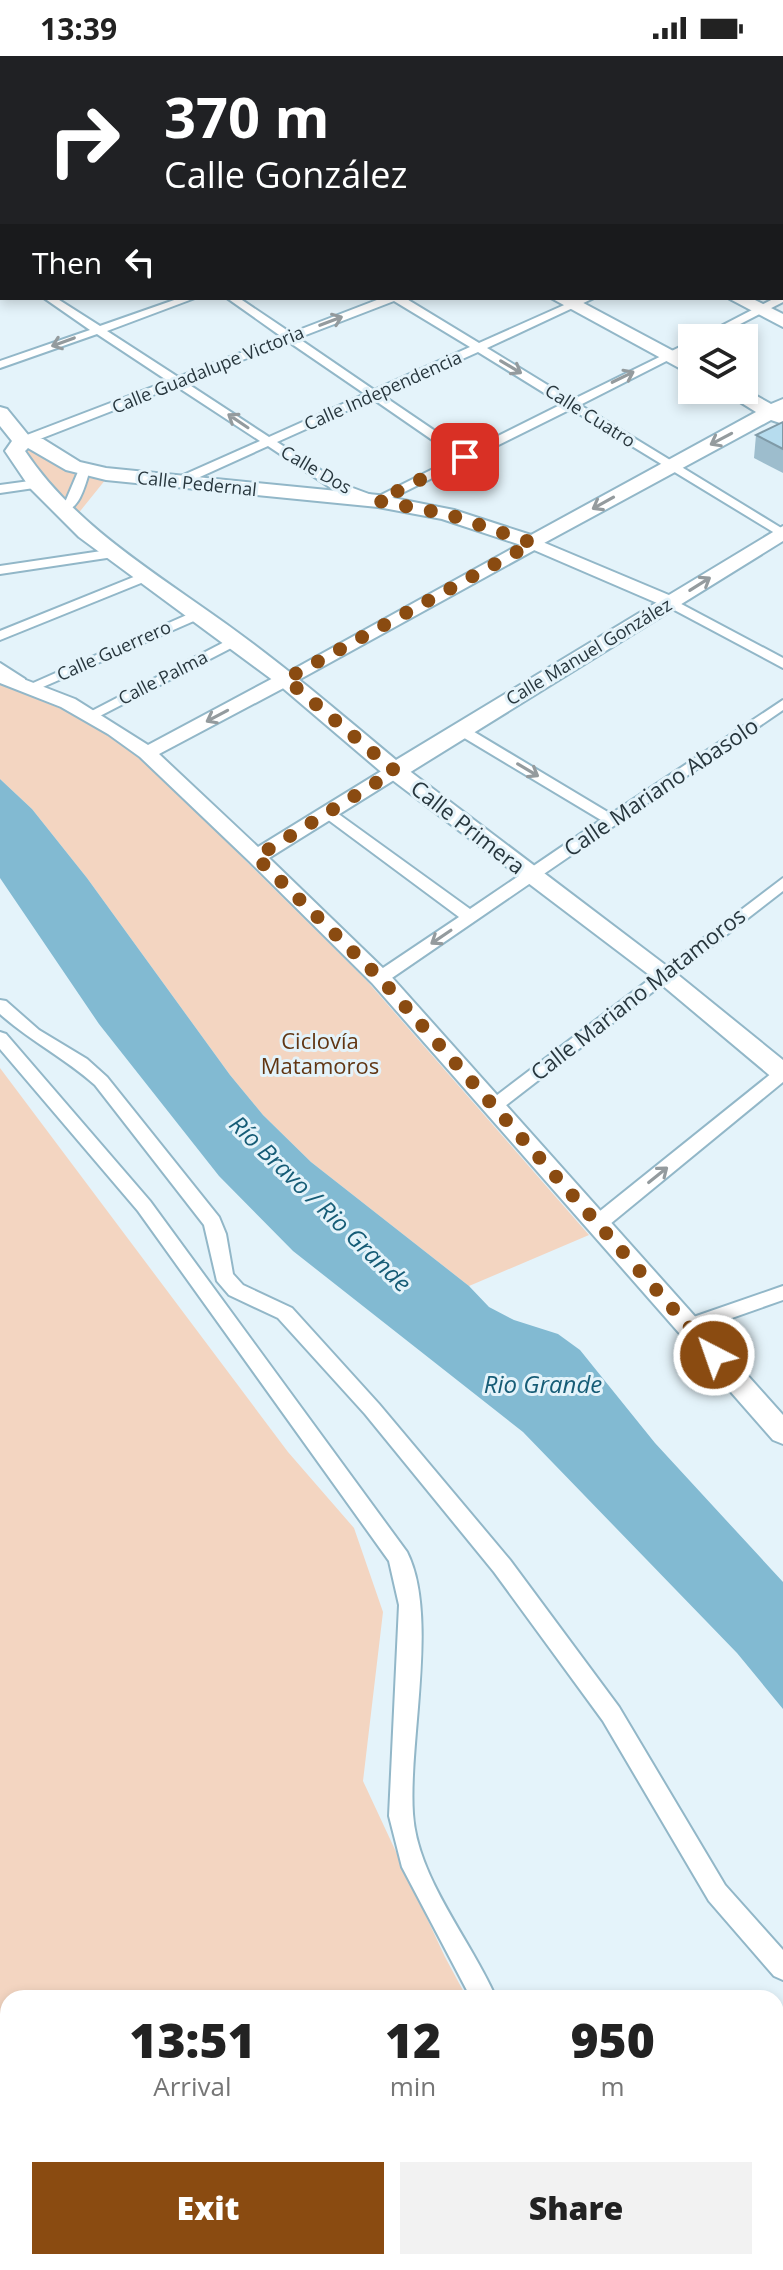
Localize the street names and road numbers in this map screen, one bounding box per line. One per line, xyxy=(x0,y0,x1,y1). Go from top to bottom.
street label: Calle Guadalupe Victoria xyxy=(108,320,307,419)
street label: Calle Independencia xyxy=(300,345,465,436)
street label: Calle Cuatro xyxy=(541,378,640,452)
street label: Calle Dos xyxy=(277,439,356,499)
street label: Calle Pedernal xyxy=(136,465,258,501)
street label: Calle Manuel González xyxy=(501,592,676,710)
street label: Calle Guerrero xyxy=(53,614,174,686)
street label: Calle Palma xyxy=(114,644,211,710)
street label: Calle Mariano Abasolo xyxy=(557,710,764,863)
street label: Calle Primera xyxy=(405,772,532,880)
street label: Calle Mariano Matamoros xyxy=(524,900,751,1087)

